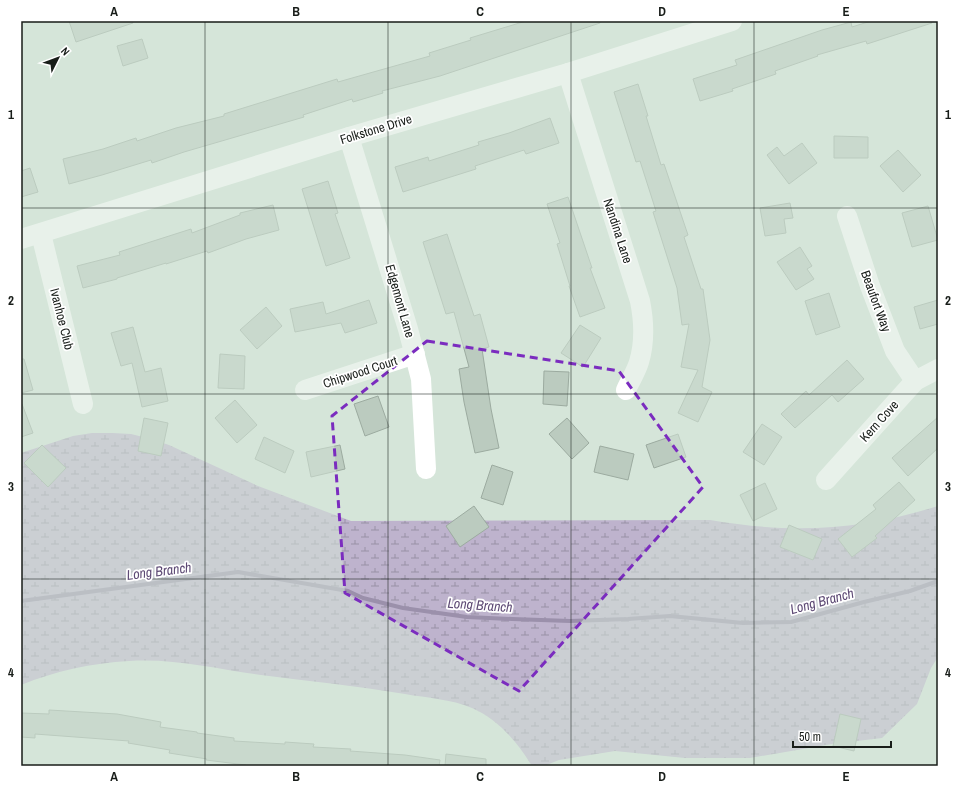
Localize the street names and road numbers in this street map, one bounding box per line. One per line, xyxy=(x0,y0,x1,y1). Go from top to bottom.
street label: Folkstone Drive xyxy=(338,110,414,148)
street label: Nandina Lane xyxy=(600,197,636,266)
street label: Edgemont Lane xyxy=(381,262,419,340)
street label: Beaufort Way xyxy=(857,268,895,335)
street label: Ivanhoe Club xyxy=(46,286,78,352)
street label: Chipwood Court xyxy=(321,352,399,392)
street label: Kern Cove xyxy=(856,397,902,445)

